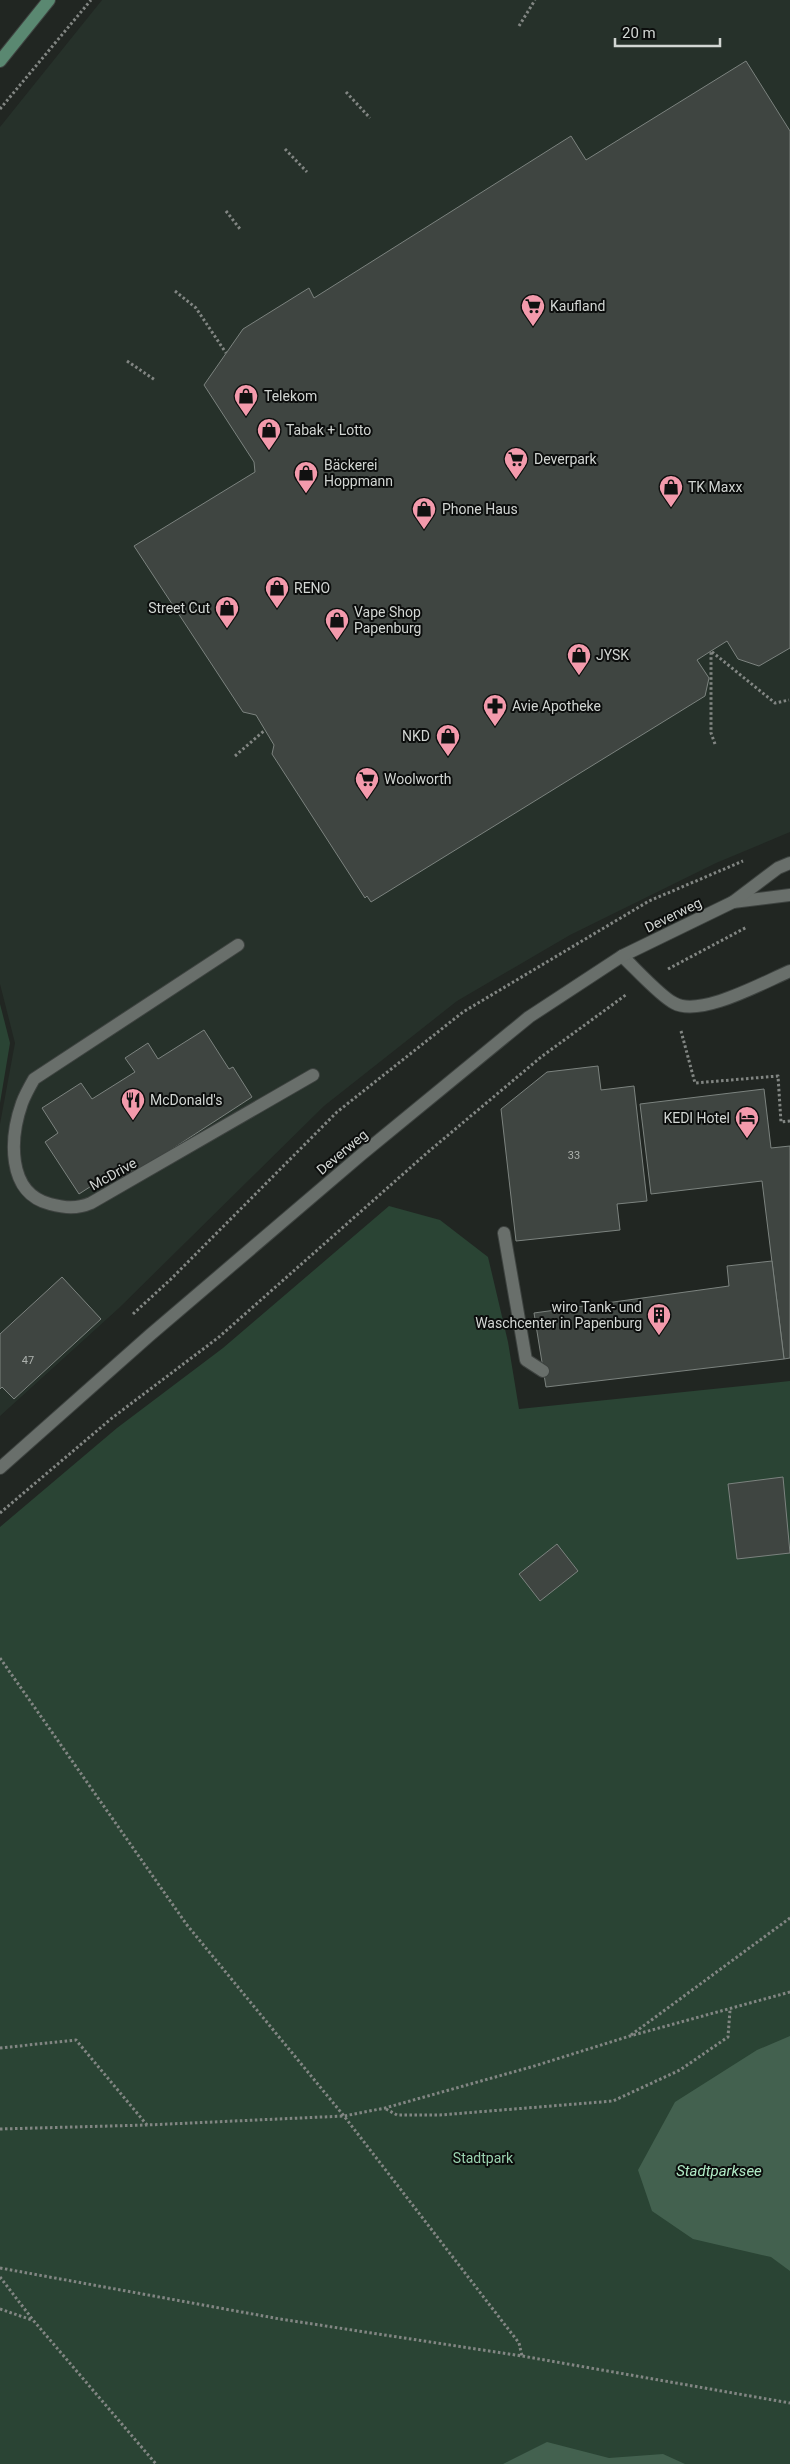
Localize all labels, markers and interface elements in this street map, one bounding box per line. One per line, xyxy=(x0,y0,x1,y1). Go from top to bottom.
scale bar xyxy=(615,15,720,47)
text: 20 m xyxy=(622,24,656,42)
supermarket icon: Kaufland xyxy=(520,293,546,327)
place label: Kaufland xyxy=(550,298,605,314)
shop icon: Telekom xyxy=(233,383,259,417)
place label: Telekom xyxy=(264,388,317,404)
shop icon: Tabak + Lotto xyxy=(256,417,282,451)
place label: Tabak + Lotto xyxy=(286,422,371,438)
supermarket icon: Deverpark xyxy=(503,446,529,480)
place label: Deverpark xyxy=(534,451,598,467)
place label: Bäckerei Hoppmann xyxy=(324,457,393,489)
shop icon: Bäckerei Hoppmann xyxy=(293,460,319,494)
shop icon: TK Maxx xyxy=(658,474,684,508)
place label: TK Maxx xyxy=(688,479,742,495)
shop icon: Phone Haus xyxy=(411,496,437,530)
place label: Phone Haus xyxy=(442,501,518,517)
shop icon: RENO xyxy=(264,575,290,609)
place label: RENO xyxy=(294,580,330,596)
shop icon: Street Cut xyxy=(214,595,240,629)
place label: Street Cut xyxy=(148,600,210,616)
place label: Vape Shop Papenburg xyxy=(354,604,421,636)
shop icon: Vape Shop Papenburg xyxy=(324,607,350,641)
shop icon: JYSK xyxy=(566,642,592,676)
place label: JYSK xyxy=(596,647,629,663)
pharmacy icon: Avie Apotheke xyxy=(482,693,508,727)
place label: Avie Apotheke xyxy=(512,698,601,714)
shop icon: NKD xyxy=(435,723,461,757)
place label: NKD xyxy=(402,728,430,744)
supermarket icon: Woolworth xyxy=(354,766,380,800)
place label: Woolworth xyxy=(384,771,451,787)
street label: Deverweg xyxy=(642,894,704,936)
restaurant icon: McDonald's xyxy=(120,1087,146,1121)
place label: McDonald's xyxy=(150,1092,223,1108)
hotel icon: KEDI Hotel xyxy=(734,1105,760,1139)
place label: KEDI Hotel xyxy=(663,1110,730,1126)
street label: Deverweg xyxy=(313,1126,371,1178)
house number: 33 xyxy=(568,1149,580,1162)
street label: McDrive xyxy=(87,1155,139,1193)
place label: wiro Tank- und Waschcenter in Papenburg xyxy=(475,1299,642,1331)
building icon: wiro Tank- und Waschcenter in Papenburg xyxy=(646,1302,672,1336)
house number: 47 xyxy=(22,1354,34,1367)
park label: Stadtpark xyxy=(453,2150,514,2166)
water label: Stadtparksee xyxy=(676,2162,762,2180)

